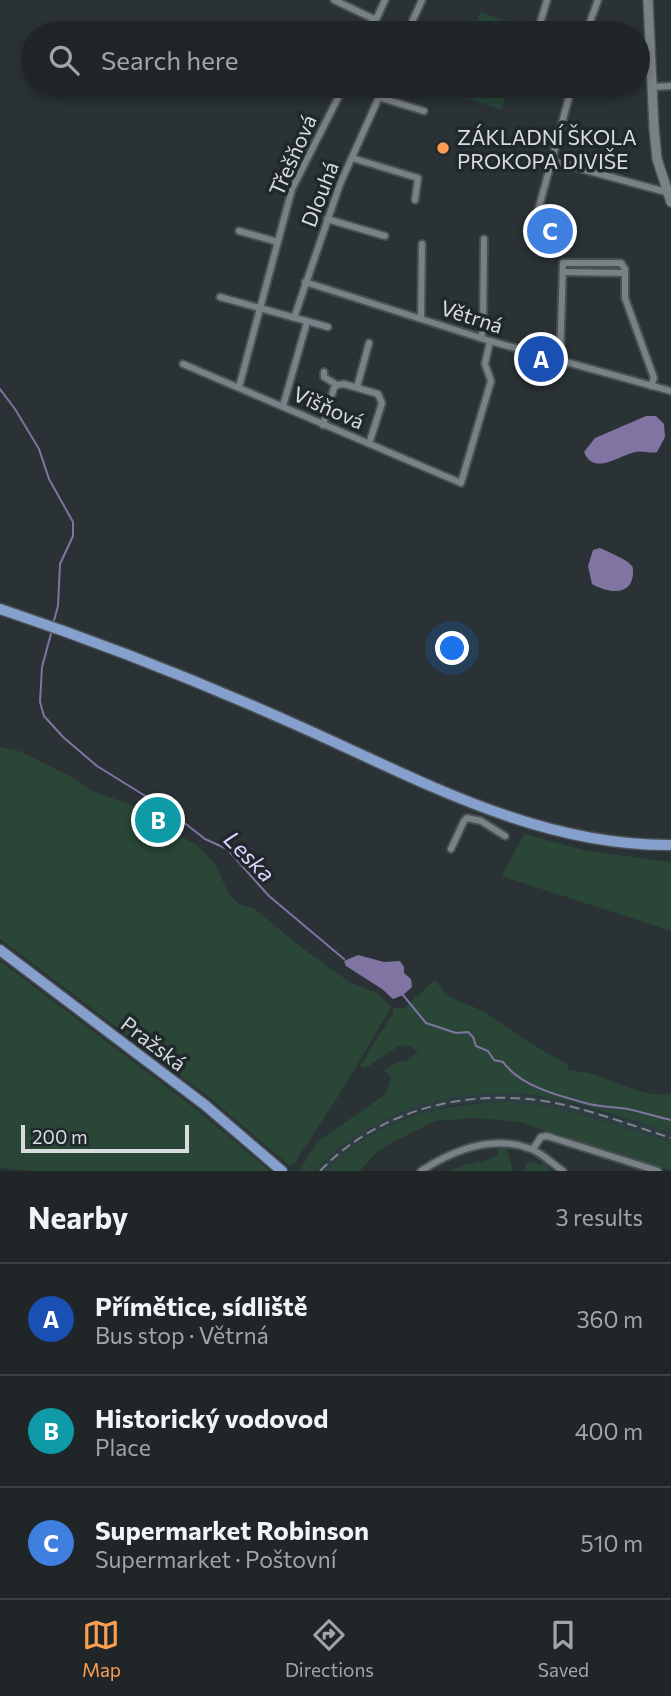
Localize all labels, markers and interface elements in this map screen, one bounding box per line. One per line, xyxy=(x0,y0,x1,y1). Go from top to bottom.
search box xyxy=(21,21,650,98)
icon: search xyxy=(45,41,83,79)
text: Search here xyxy=(101,44,239,75)
street label: Třešňová xyxy=(263,111,321,199)
place label: ZÁKLADNÍ ŠKOLA PROKOPA DIVIŠE xyxy=(457,124,637,173)
marker: ZÁKLADNÍ ŠKOLA PROKOPA DIVIŠE xyxy=(435,140,451,156)
street label: Dlouhá xyxy=(295,158,343,230)
pin: C xyxy=(527,205,573,257)
street label: Větrná xyxy=(438,294,506,338)
pin: A xyxy=(518,333,564,385)
street label: Višňová xyxy=(290,380,368,434)
your location xyxy=(435,631,469,665)
pin: B xyxy=(135,794,181,846)
water label: Leska xyxy=(219,825,281,887)
street label: Pražská xyxy=(117,1011,191,1075)
scale bar xyxy=(21,1122,189,1154)
text: 200 m xyxy=(32,1125,88,1148)
text: Nearby xyxy=(28,1198,128,1235)
text: 3 results xyxy=(556,1203,643,1231)
text: Přímětice, sídliště xyxy=(95,1290,307,1321)
text: A xyxy=(43,1305,59,1333)
text: 360 m xyxy=(576,1305,643,1333)
text: Bus stop · Větrná xyxy=(95,1321,269,1349)
text: Historický vodovod xyxy=(95,1402,328,1433)
text: B xyxy=(43,1417,59,1445)
text: 400 m xyxy=(575,1417,643,1445)
text: Place xyxy=(95,1433,151,1461)
text: Supermarket Robinson xyxy=(95,1514,369,1545)
text: C xyxy=(43,1529,59,1557)
text: 510 m xyxy=(580,1529,643,1557)
text: Supermarket · Poštovní xyxy=(95,1545,337,1573)
tab: Map xyxy=(82,1616,121,1681)
tab: Directions xyxy=(285,1616,374,1681)
tab: Saved xyxy=(538,1616,589,1681)

